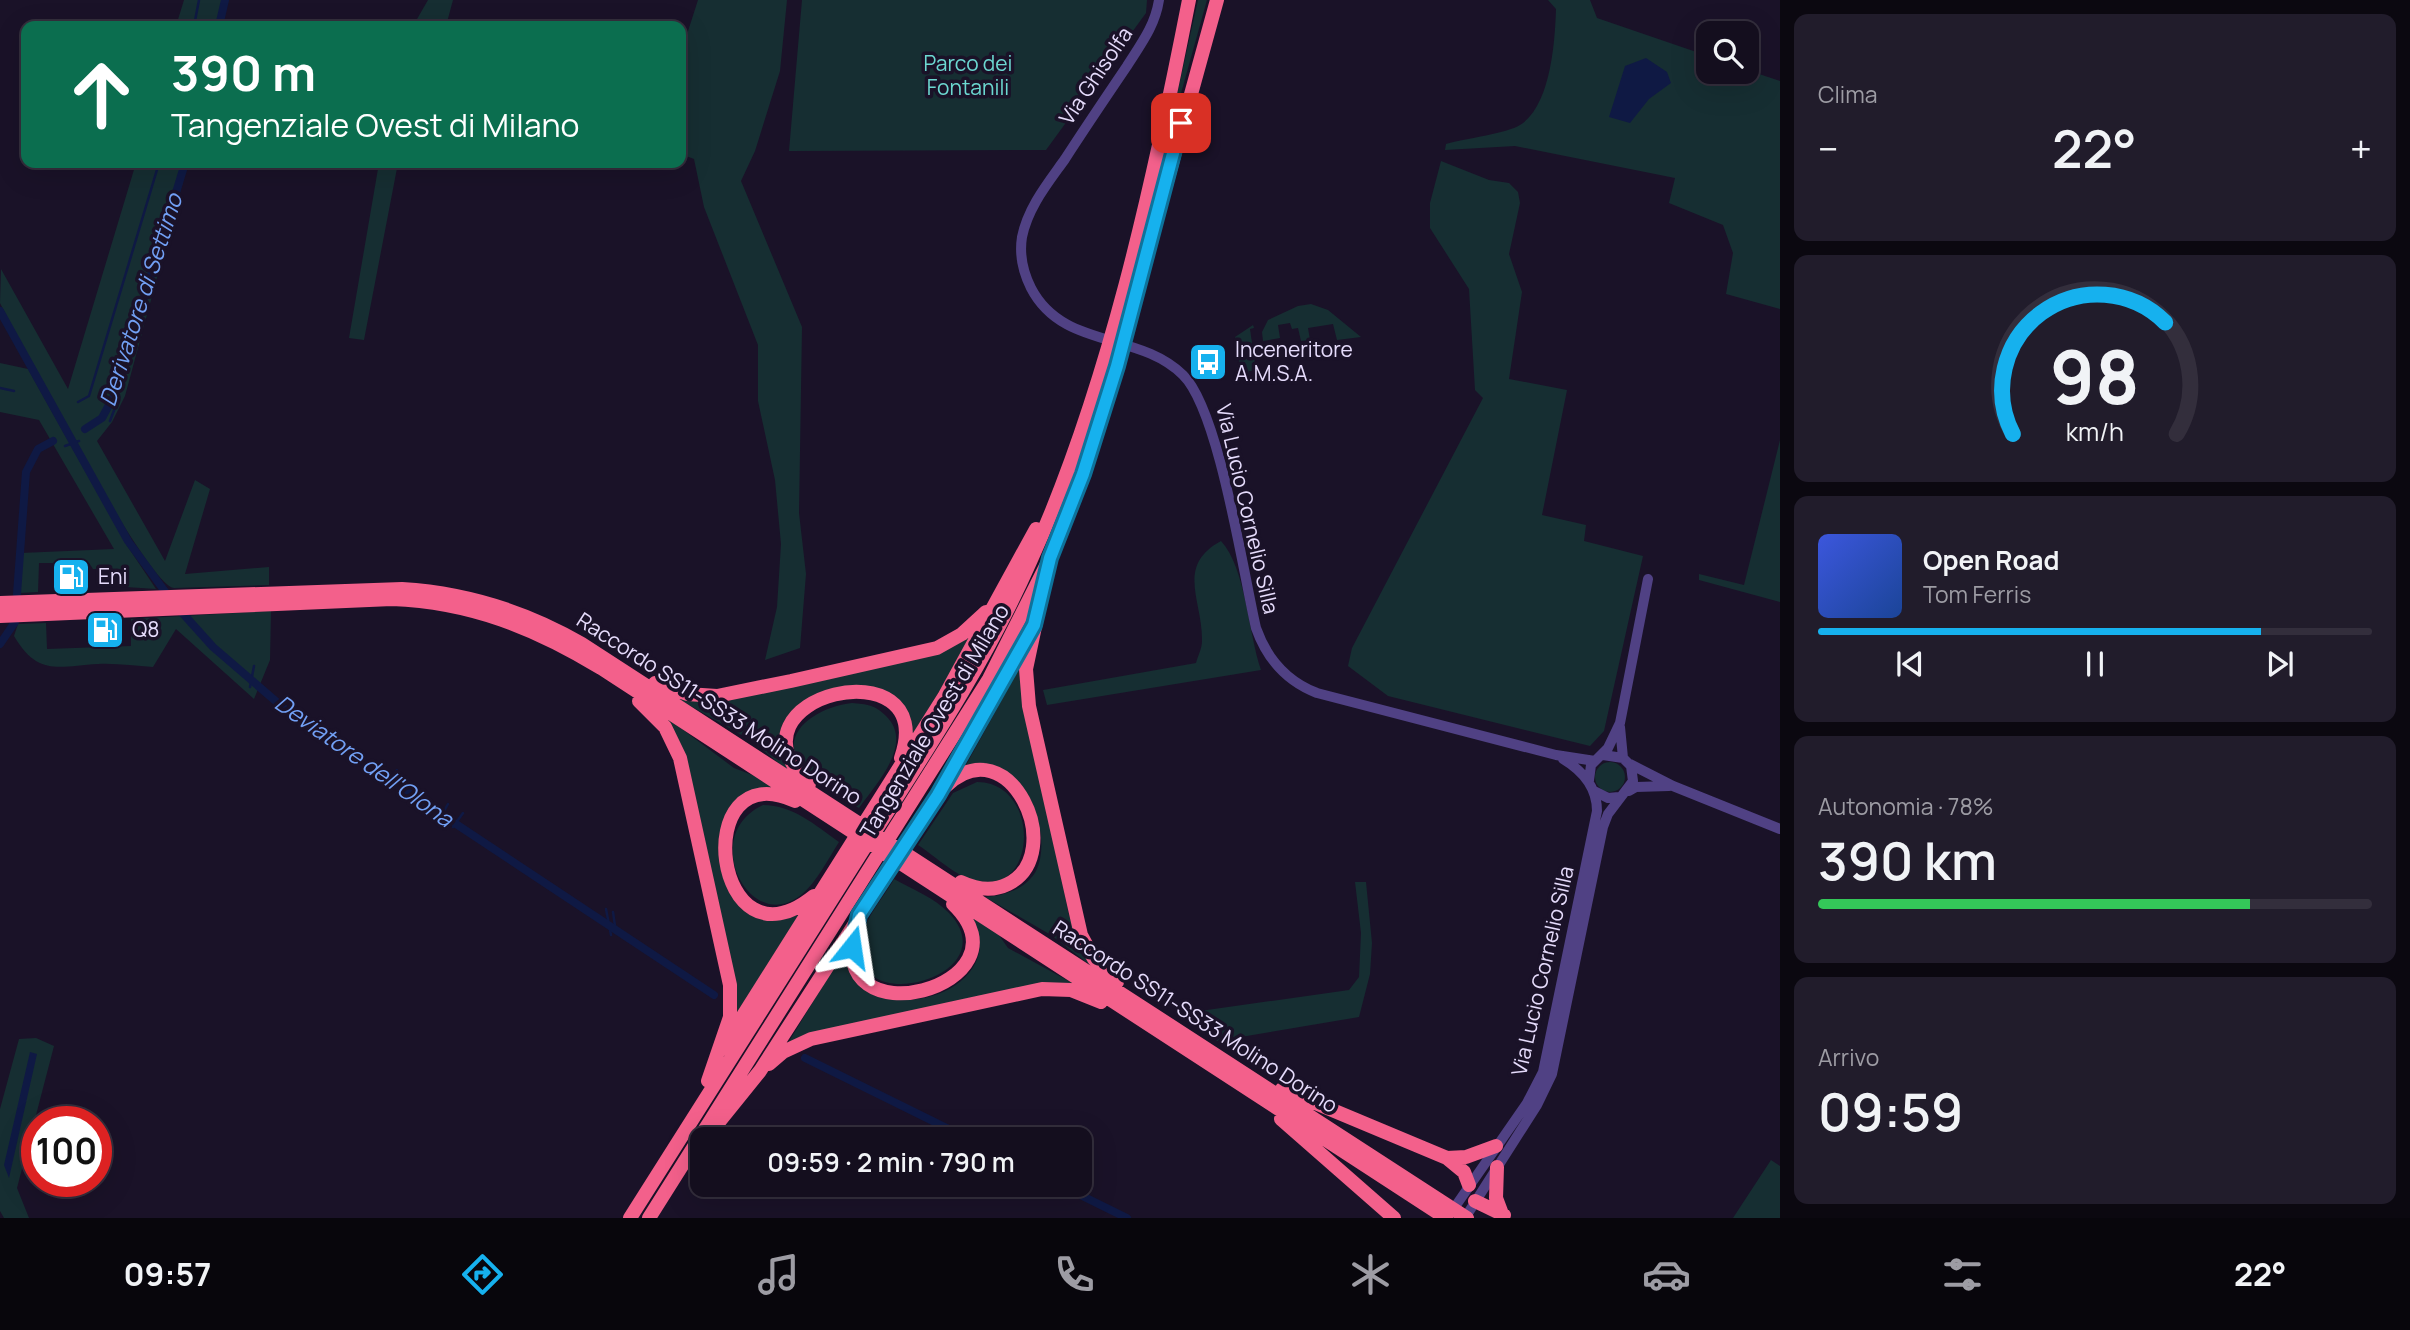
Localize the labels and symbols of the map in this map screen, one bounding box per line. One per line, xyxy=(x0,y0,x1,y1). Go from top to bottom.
street label: Via Ghisolfa xyxy=(1052,21,1138,130)
park label: Parco dei Fontanili xyxy=(924,49,1012,101)
pin xyxy=(1151,93,1211,153)
water label: Derivatore di Settimo xyxy=(91,188,190,410)
place label: Inceneritore A.M.S.A. xyxy=(1235,335,1353,387)
bus stop icon: Inceneritore A.M.S.A. xyxy=(1187,341,1229,383)
street label: Via Lucio Cornelio Silla xyxy=(1210,401,1286,616)
fuel station icon: Eni xyxy=(50,556,92,598)
place label: Eni xyxy=(98,562,127,590)
street label: Tangenziale Ovest di Milano xyxy=(853,598,1015,843)
street label: Raccordo SS11-SS33 Molino Dorino xyxy=(572,605,867,811)
fuel station icon: Q8 xyxy=(84,609,126,651)
place label: Q8 xyxy=(132,615,159,643)
water label: Deviatore dell'Olona xyxy=(269,687,461,834)
street label: Via Lucio Cornelio Silla xyxy=(1504,863,1580,1078)
position arrow xyxy=(815,910,889,984)
street label: Raccordo SS11-SS33 Molino Dorino xyxy=(1048,913,1343,1119)
speed limit sign: 100 xyxy=(21,1106,112,1197)

